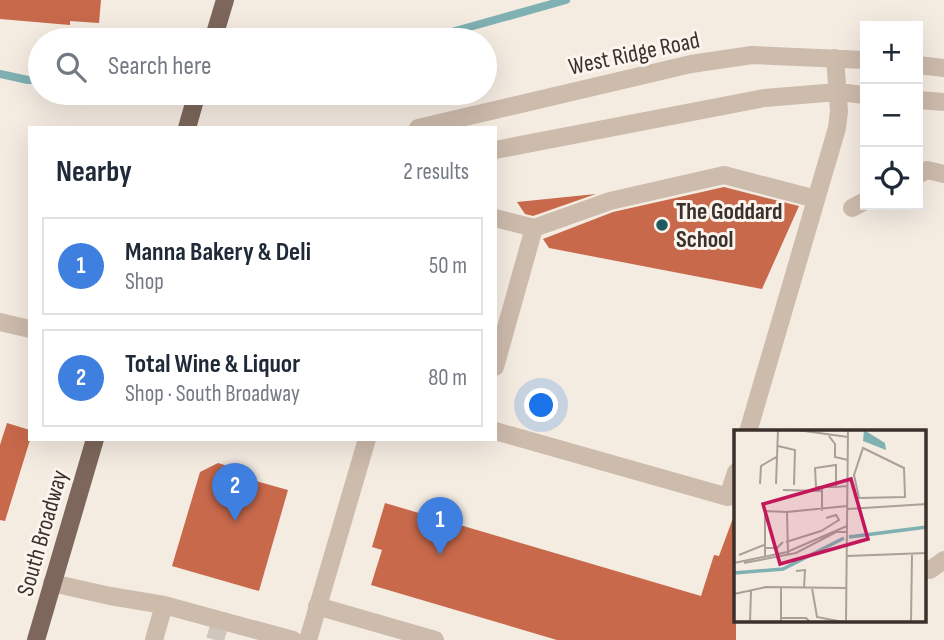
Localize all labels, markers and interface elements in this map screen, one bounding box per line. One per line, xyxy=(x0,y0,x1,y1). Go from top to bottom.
map controls xyxy=(860,21,923,210)
button: + xyxy=(860,21,923,84)
street label: West Ridge Road xyxy=(566,25,702,82)
search box xyxy=(28,28,497,105)
icon: search xyxy=(52,48,90,86)
text: Search here xyxy=(108,51,211,82)
button: − xyxy=(860,84,923,147)
button: locate xyxy=(860,147,923,210)
text: Nearby xyxy=(56,154,132,190)
text: 2 results xyxy=(403,158,469,186)
place label: The Goddard School xyxy=(676,197,782,254)
marker: The Goddard School xyxy=(654,217,670,233)
text: Manna Bakery & Deli xyxy=(125,237,311,268)
text: 1 xyxy=(76,252,86,280)
text: 50 m xyxy=(429,252,467,280)
text: Shop xyxy=(125,268,164,296)
text: Total Wine & Liquor xyxy=(125,349,300,380)
text: 2 xyxy=(76,364,86,392)
text: 80 m xyxy=(428,364,467,392)
text: Shop · South Broadway xyxy=(125,380,300,408)
your location xyxy=(524,388,558,422)
inset map xyxy=(734,430,926,622)
pin: 2 xyxy=(212,463,258,521)
street label: South Broadway xyxy=(11,467,74,599)
pin: 1 xyxy=(417,497,463,555)

